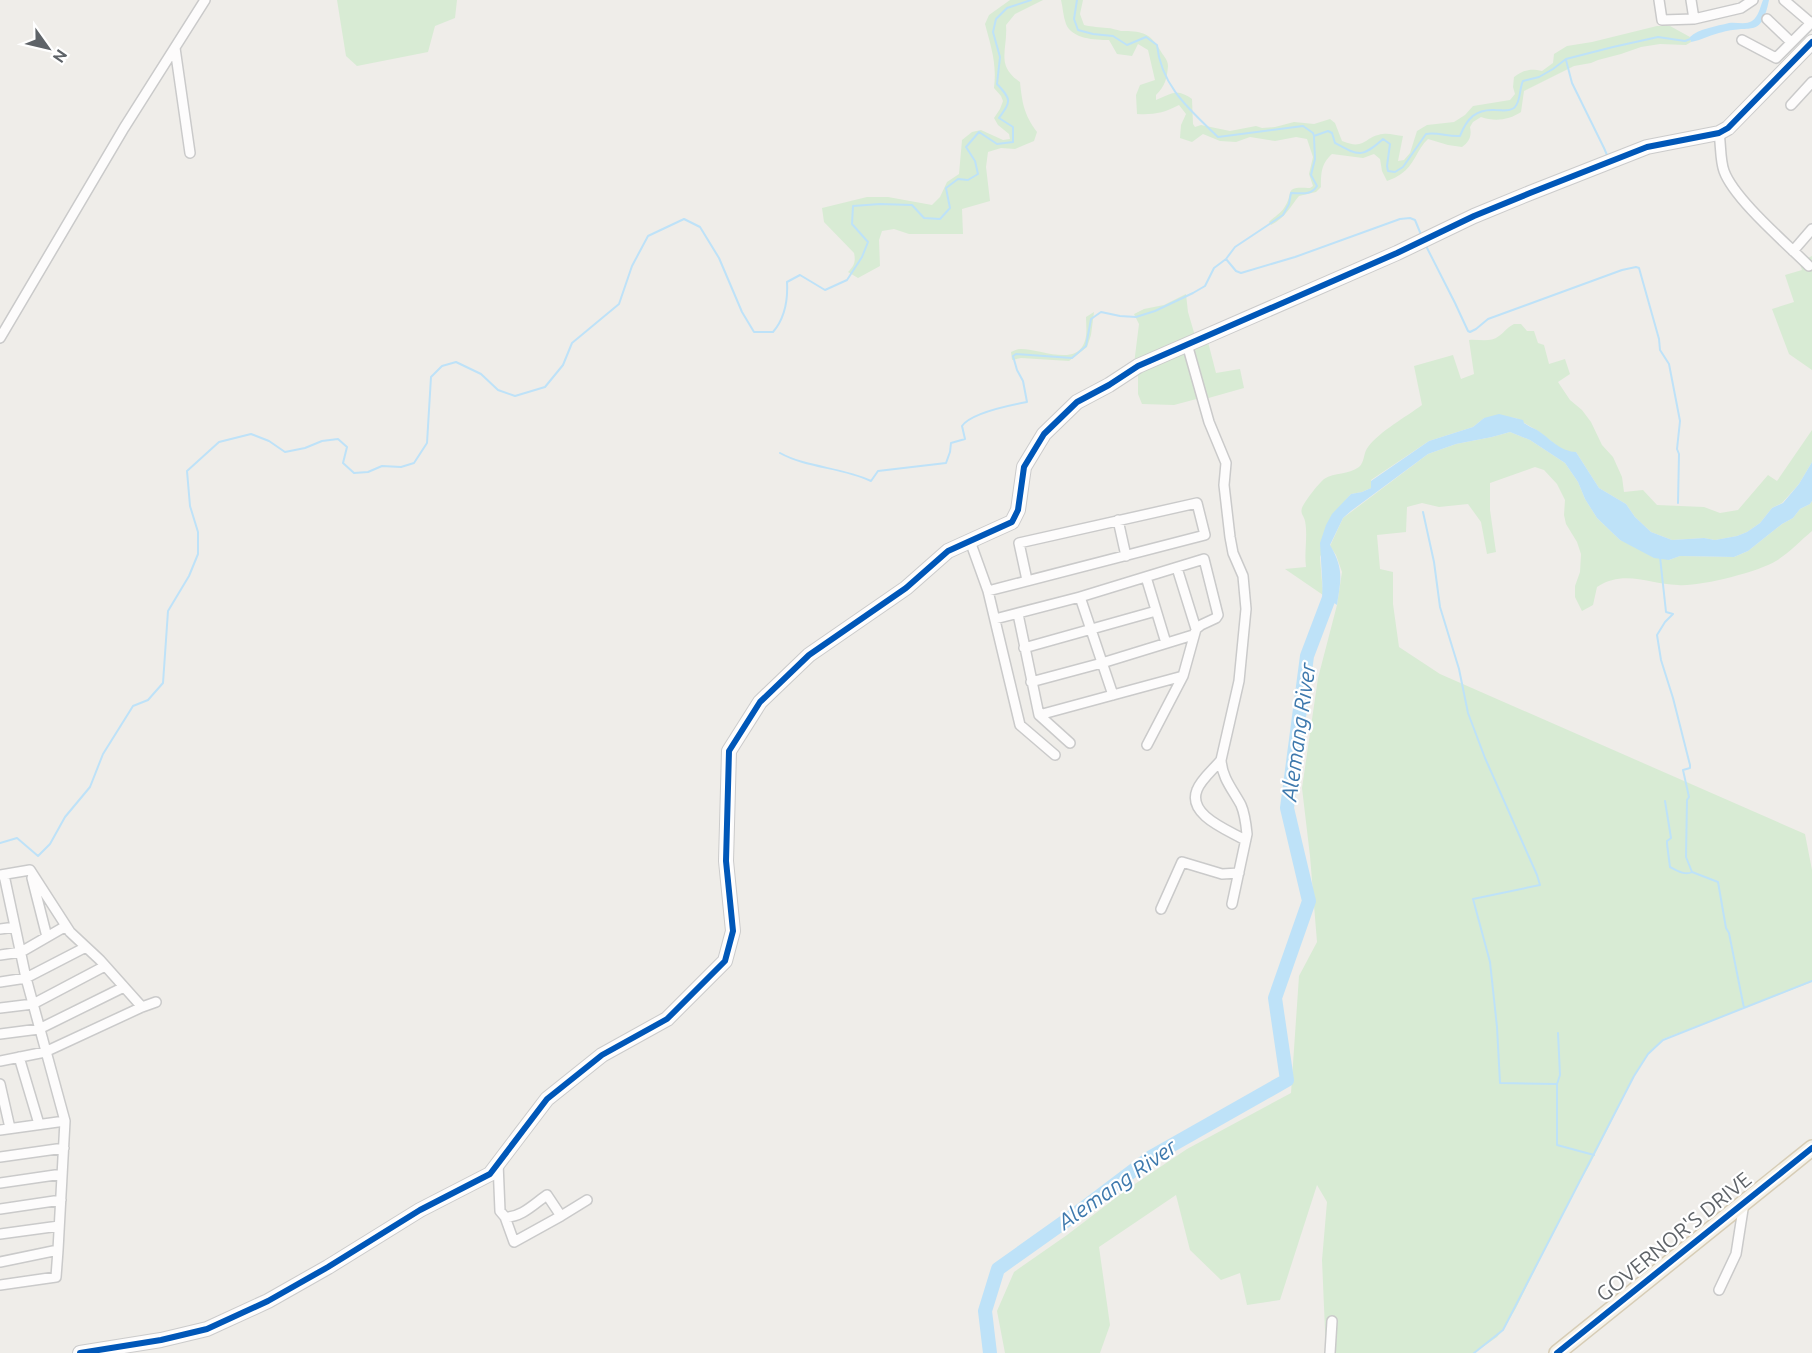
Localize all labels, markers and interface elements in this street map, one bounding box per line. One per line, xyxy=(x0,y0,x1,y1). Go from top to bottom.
north arrow xyxy=(18,18,78,78)
text: N xyxy=(50,46,71,66)
water label: Alemang River xyxy=(1275,661,1320,804)
water label: Alemang River xyxy=(1052,1133,1181,1234)
street label: GOVERNOR'S DRIVE xyxy=(1591,1167,1755,1306)

